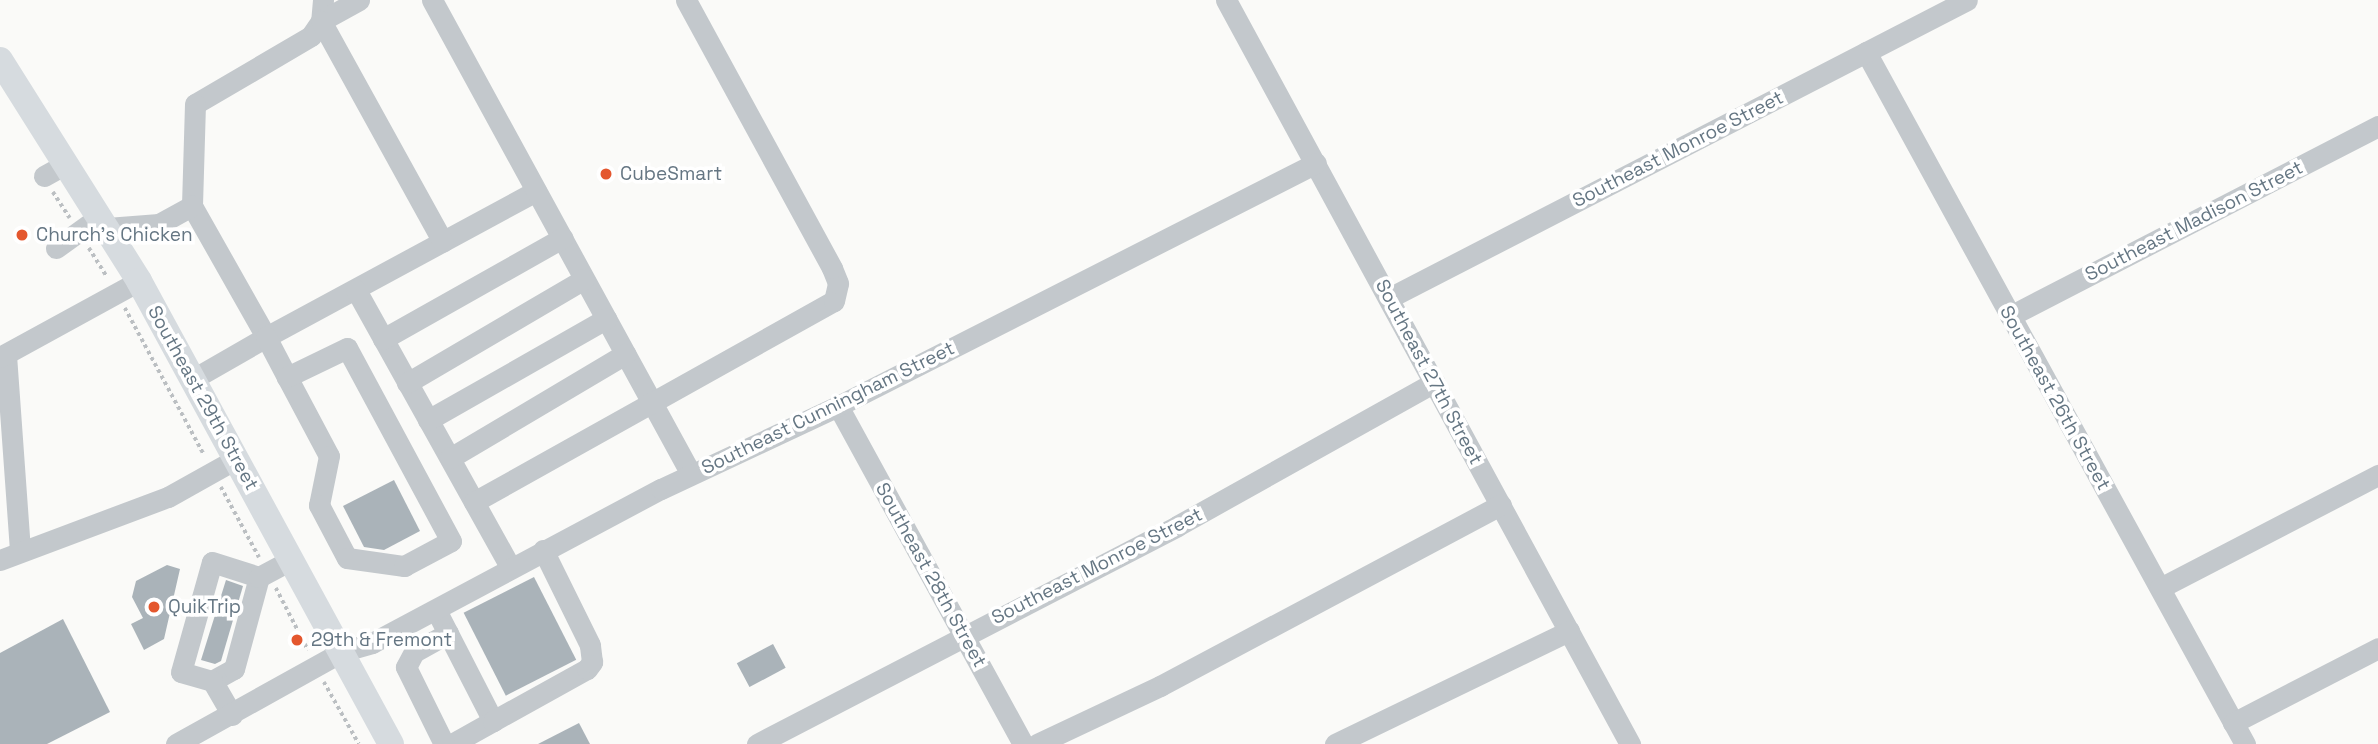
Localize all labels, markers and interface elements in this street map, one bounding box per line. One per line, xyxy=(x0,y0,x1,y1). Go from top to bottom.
street label: Southeast Monroe Street xyxy=(1569,86,1787,212)
street label: Southeast Madison Street xyxy=(2081,156,2307,286)
place label: CubeSmart xyxy=(620,163,722,185)
marker: CubeSmart xyxy=(598,166,614,182)
place label: Church's Chicken xyxy=(36,224,193,246)
marker: Church's Chicken xyxy=(14,227,30,243)
street label: Southeast 27th Street xyxy=(1371,276,1487,468)
street label: Southeast 29th Street xyxy=(143,302,263,494)
street label: Southeast 26th Street xyxy=(1995,302,2115,494)
street label: Southeast Cunningham Street xyxy=(698,337,958,479)
street label: Southeast 28th Street xyxy=(871,479,991,671)
street label: Southeast Monroe Street xyxy=(988,503,1206,629)
place label: QuikTrip xyxy=(168,596,241,618)
marker: QuikTrip xyxy=(146,599,162,615)
place label: 29th & Fremont xyxy=(311,629,452,651)
marker: 29th & Fremont xyxy=(289,632,305,648)

